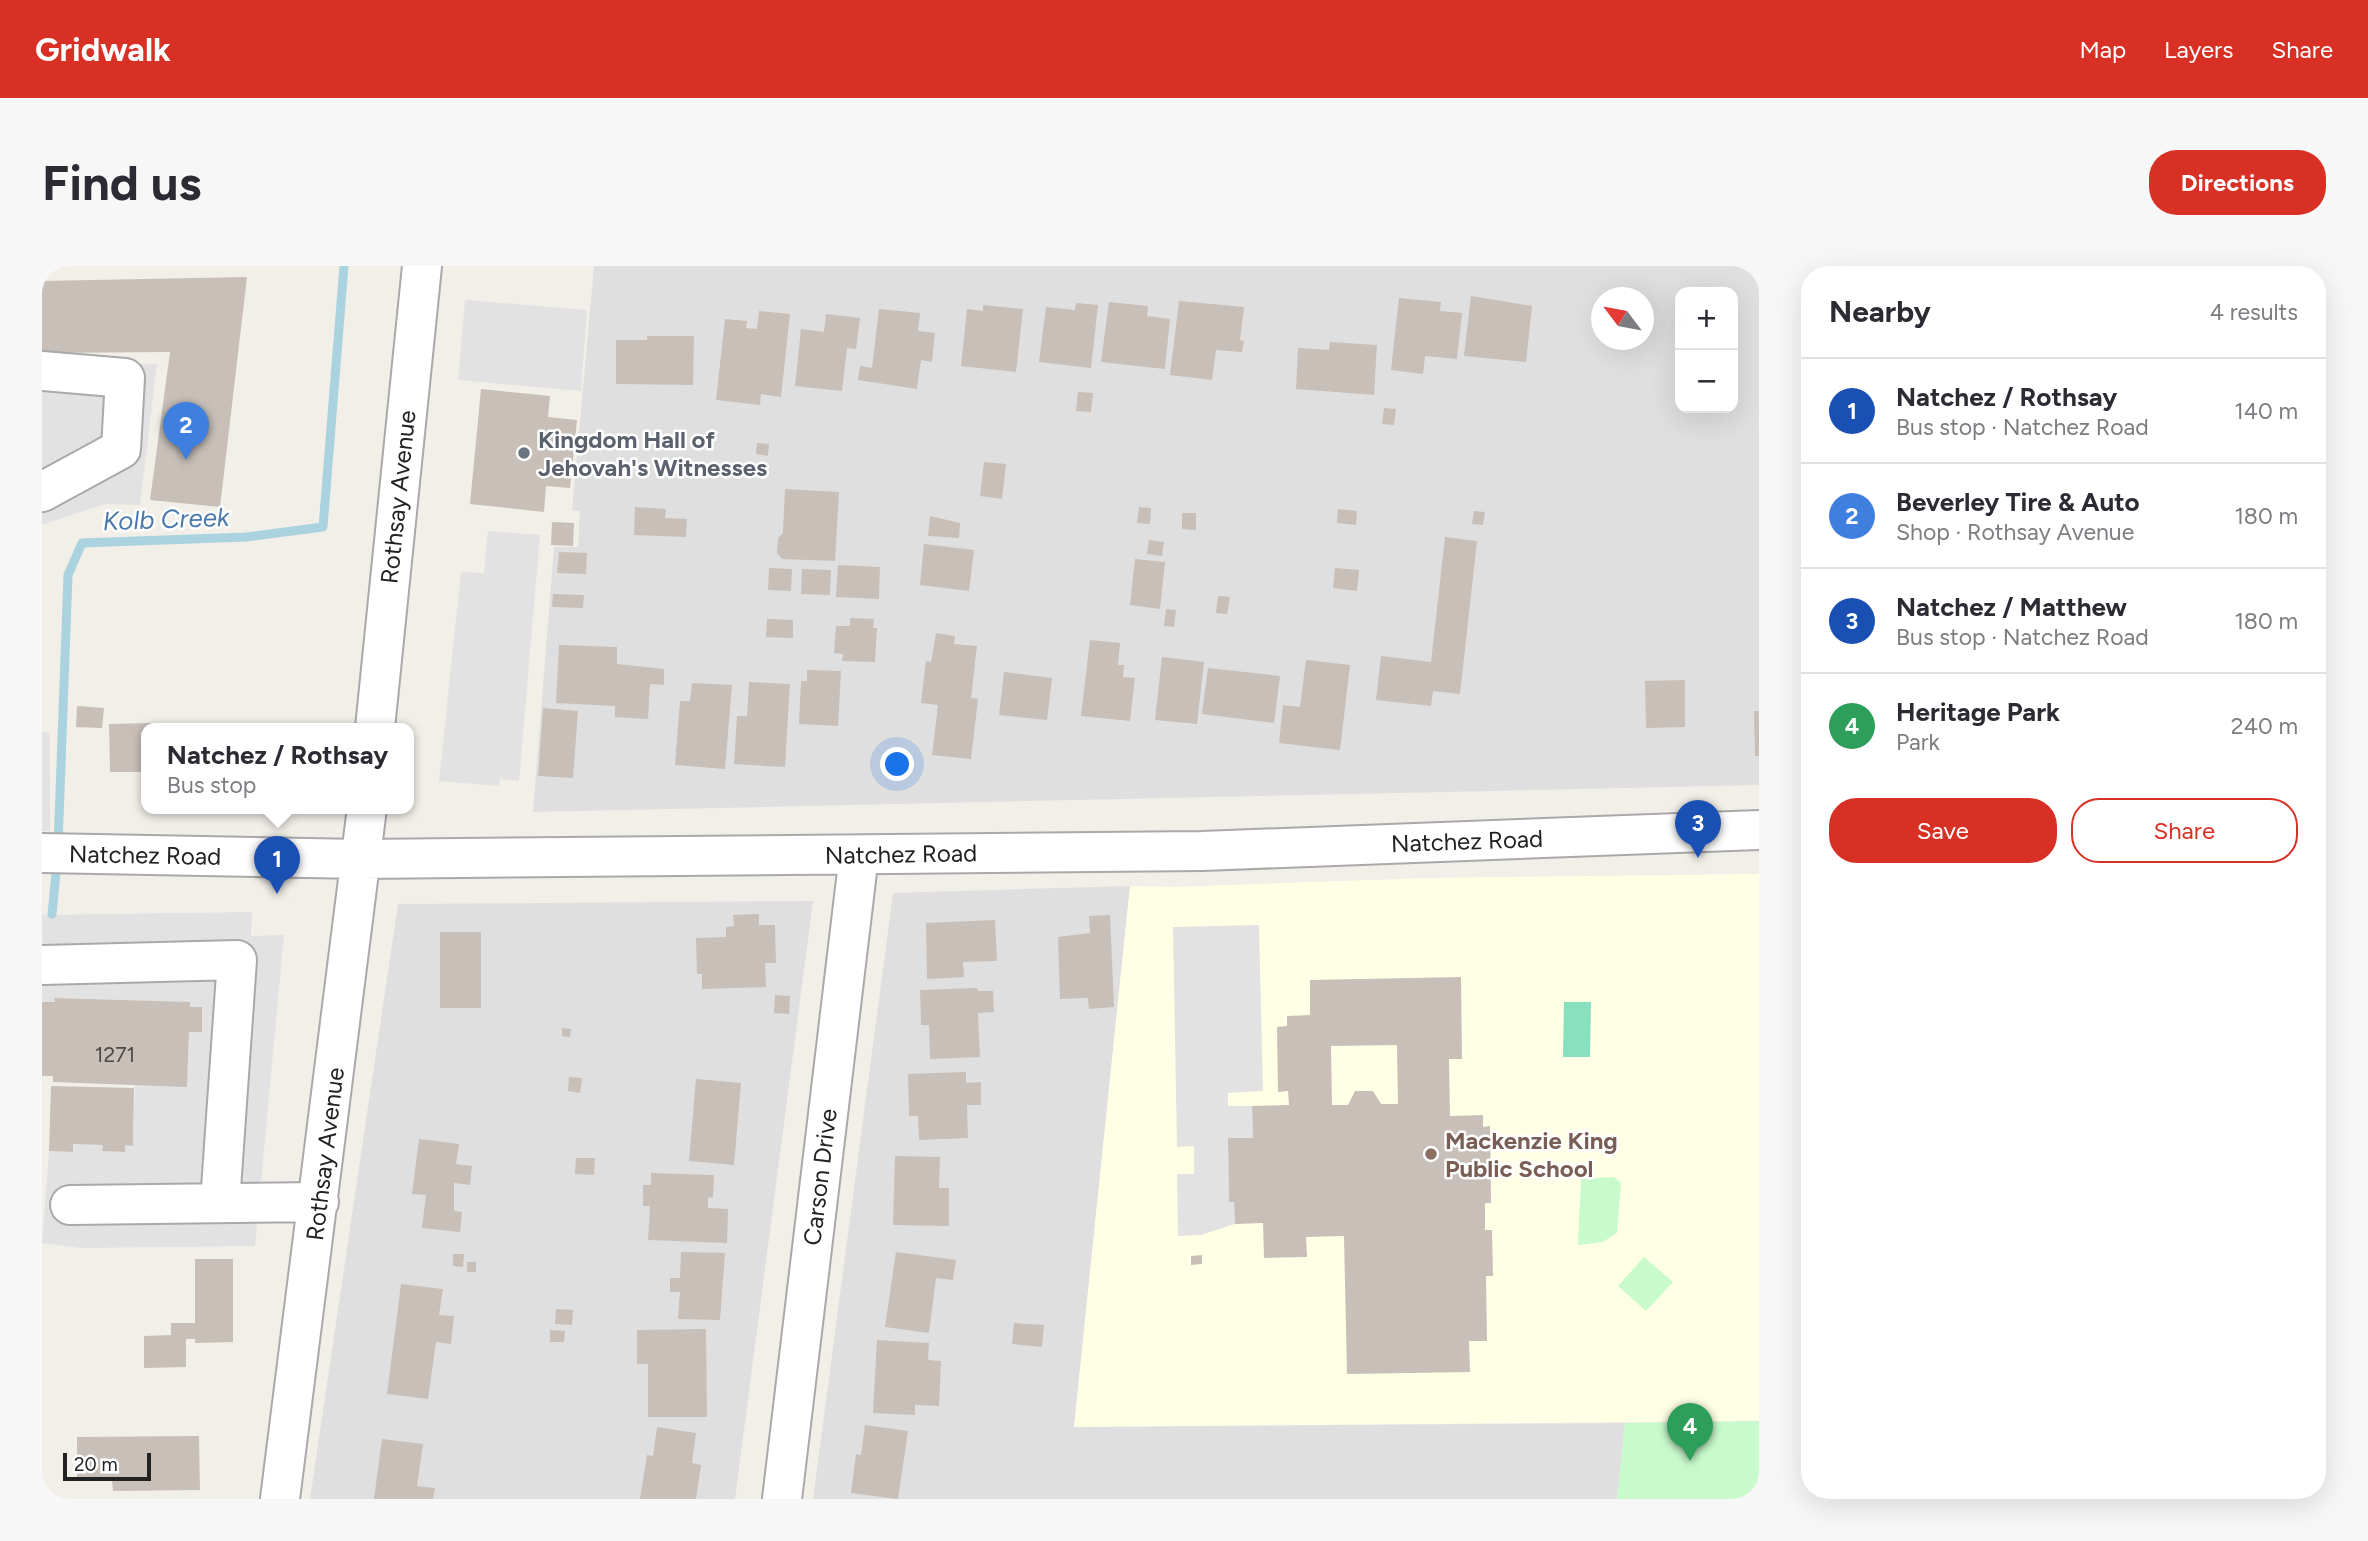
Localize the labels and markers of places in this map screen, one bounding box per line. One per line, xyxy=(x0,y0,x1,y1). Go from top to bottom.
pin: 2 xyxy=(163,402,209,460)
place label: Kingdom Hall of Jehovah's Witnesses xyxy=(538,425,767,482)
marker: Kingdom Hall of Jehovah's Witnesses xyxy=(516,445,532,461)
pin: 3 xyxy=(1675,800,1721,858)
pin: 1 xyxy=(254,836,300,894)
place label: Mackenzie King Public School xyxy=(1445,1126,1618,1183)
marker: Mackenzie King Public School xyxy=(1423,1146,1439,1162)
pin: 4 xyxy=(1667,1403,1713,1461)

